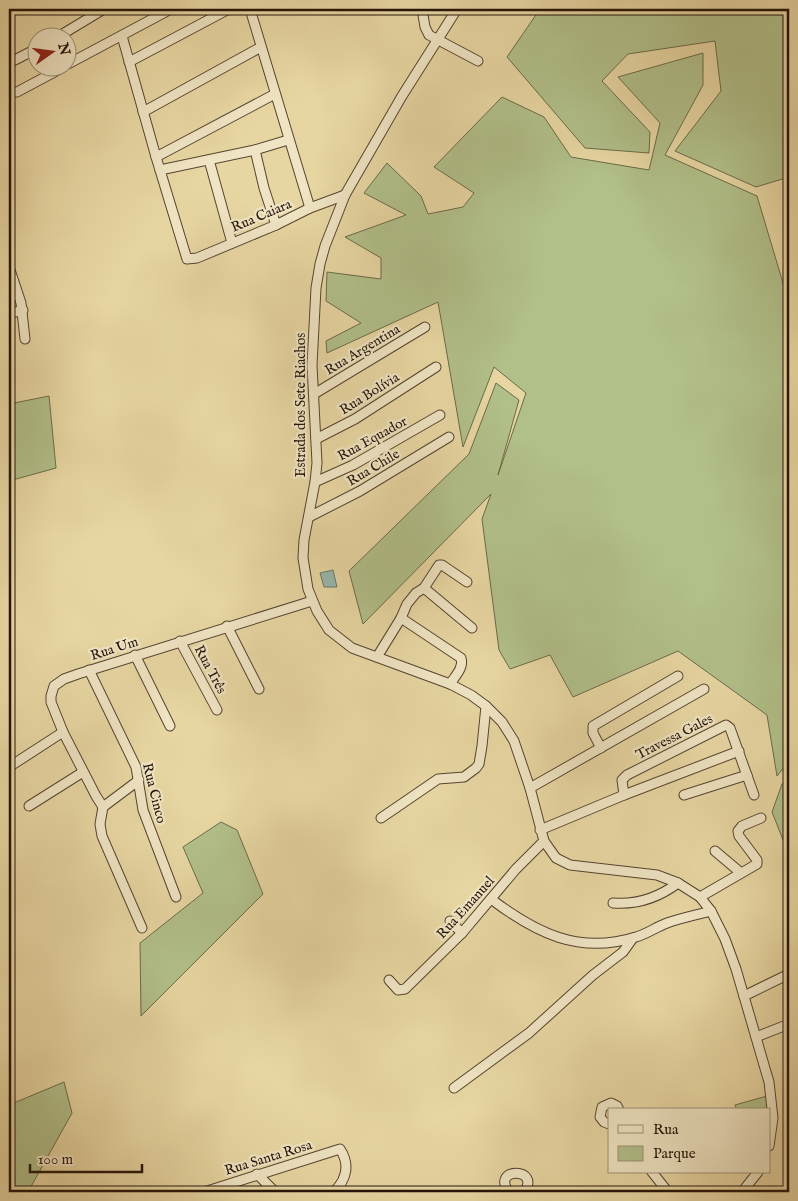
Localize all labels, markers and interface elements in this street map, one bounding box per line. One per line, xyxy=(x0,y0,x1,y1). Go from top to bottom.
north arrow xyxy=(28,28,78,78)
text: N xyxy=(53,40,74,57)
street label: Rua Caiara xyxy=(228,195,295,237)
street label: Rua Argentina xyxy=(321,320,404,379)
street label: Estrada dos Sete Riachos xyxy=(292,333,310,477)
street label: Rua Bolívia xyxy=(336,368,404,419)
street label: Rua Equador xyxy=(334,412,411,465)
street label: Rua Chile xyxy=(344,445,404,491)
street label: Rua Um xyxy=(88,633,141,665)
street label: Rua Três xyxy=(190,642,230,697)
street label: Travessa Gales xyxy=(633,710,716,764)
street label: Rua Cinco xyxy=(138,761,170,826)
street label: Rua Emanuel xyxy=(433,872,499,943)
legend xyxy=(608,1108,770,1174)
text: Rua xyxy=(653,1120,679,1139)
street label: Rua Santa Rosa xyxy=(222,1136,315,1180)
scale bar xyxy=(30,1141,142,1173)
text: Parque xyxy=(653,1144,696,1163)
text: 100 m xyxy=(38,1150,74,1169)

